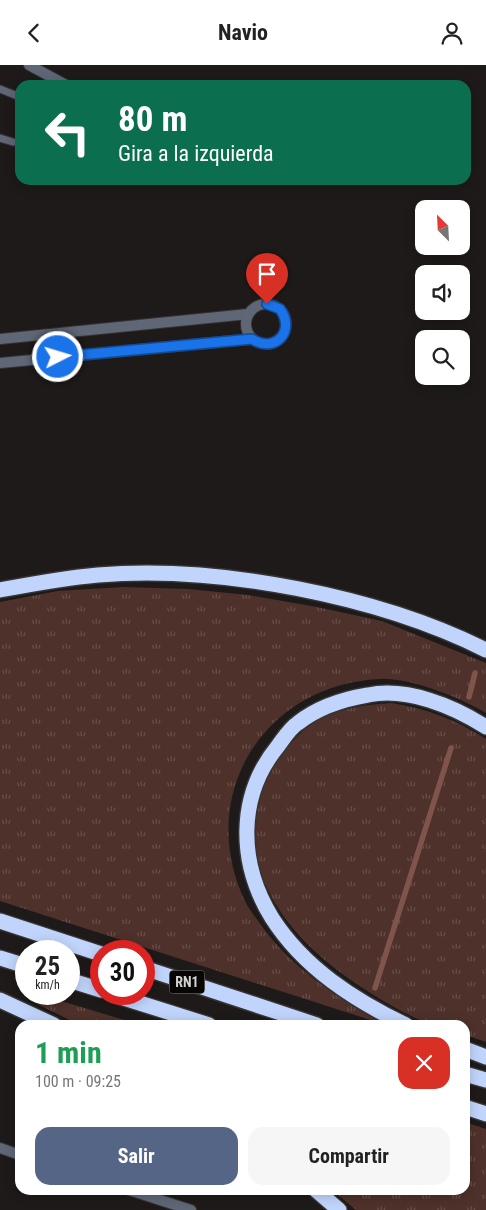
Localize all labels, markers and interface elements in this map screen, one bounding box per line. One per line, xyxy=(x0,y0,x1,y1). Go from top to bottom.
icon: back xyxy=(20,19,48,47)
icon: person xyxy=(438,19,466,47)
text: Navio xyxy=(218,20,268,45)
text: 80 m xyxy=(118,99,187,140)
icon: left xyxy=(35,100,100,165)
text: Gira a la izquierda xyxy=(118,141,274,166)
north arrow xyxy=(415,200,470,255)
map controls xyxy=(415,200,470,385)
pin xyxy=(246,253,288,304)
icon: arrive xyxy=(253,260,281,288)
button: sound xyxy=(415,265,470,320)
position arrow xyxy=(31,330,83,382)
button: search xyxy=(415,330,470,385)
speed limit sign: 30 xyxy=(90,940,155,1005)
text: 25 xyxy=(35,952,60,981)
road number: RN1 xyxy=(170,971,204,994)
text: km/h xyxy=(35,978,60,992)
text: 1 min xyxy=(35,1035,102,1070)
button: close xyxy=(398,1037,450,1089)
text: 100 m · 09:25 xyxy=(35,1072,121,1091)
button: Salir xyxy=(35,1127,238,1185)
button: Compartir xyxy=(248,1127,450,1185)

